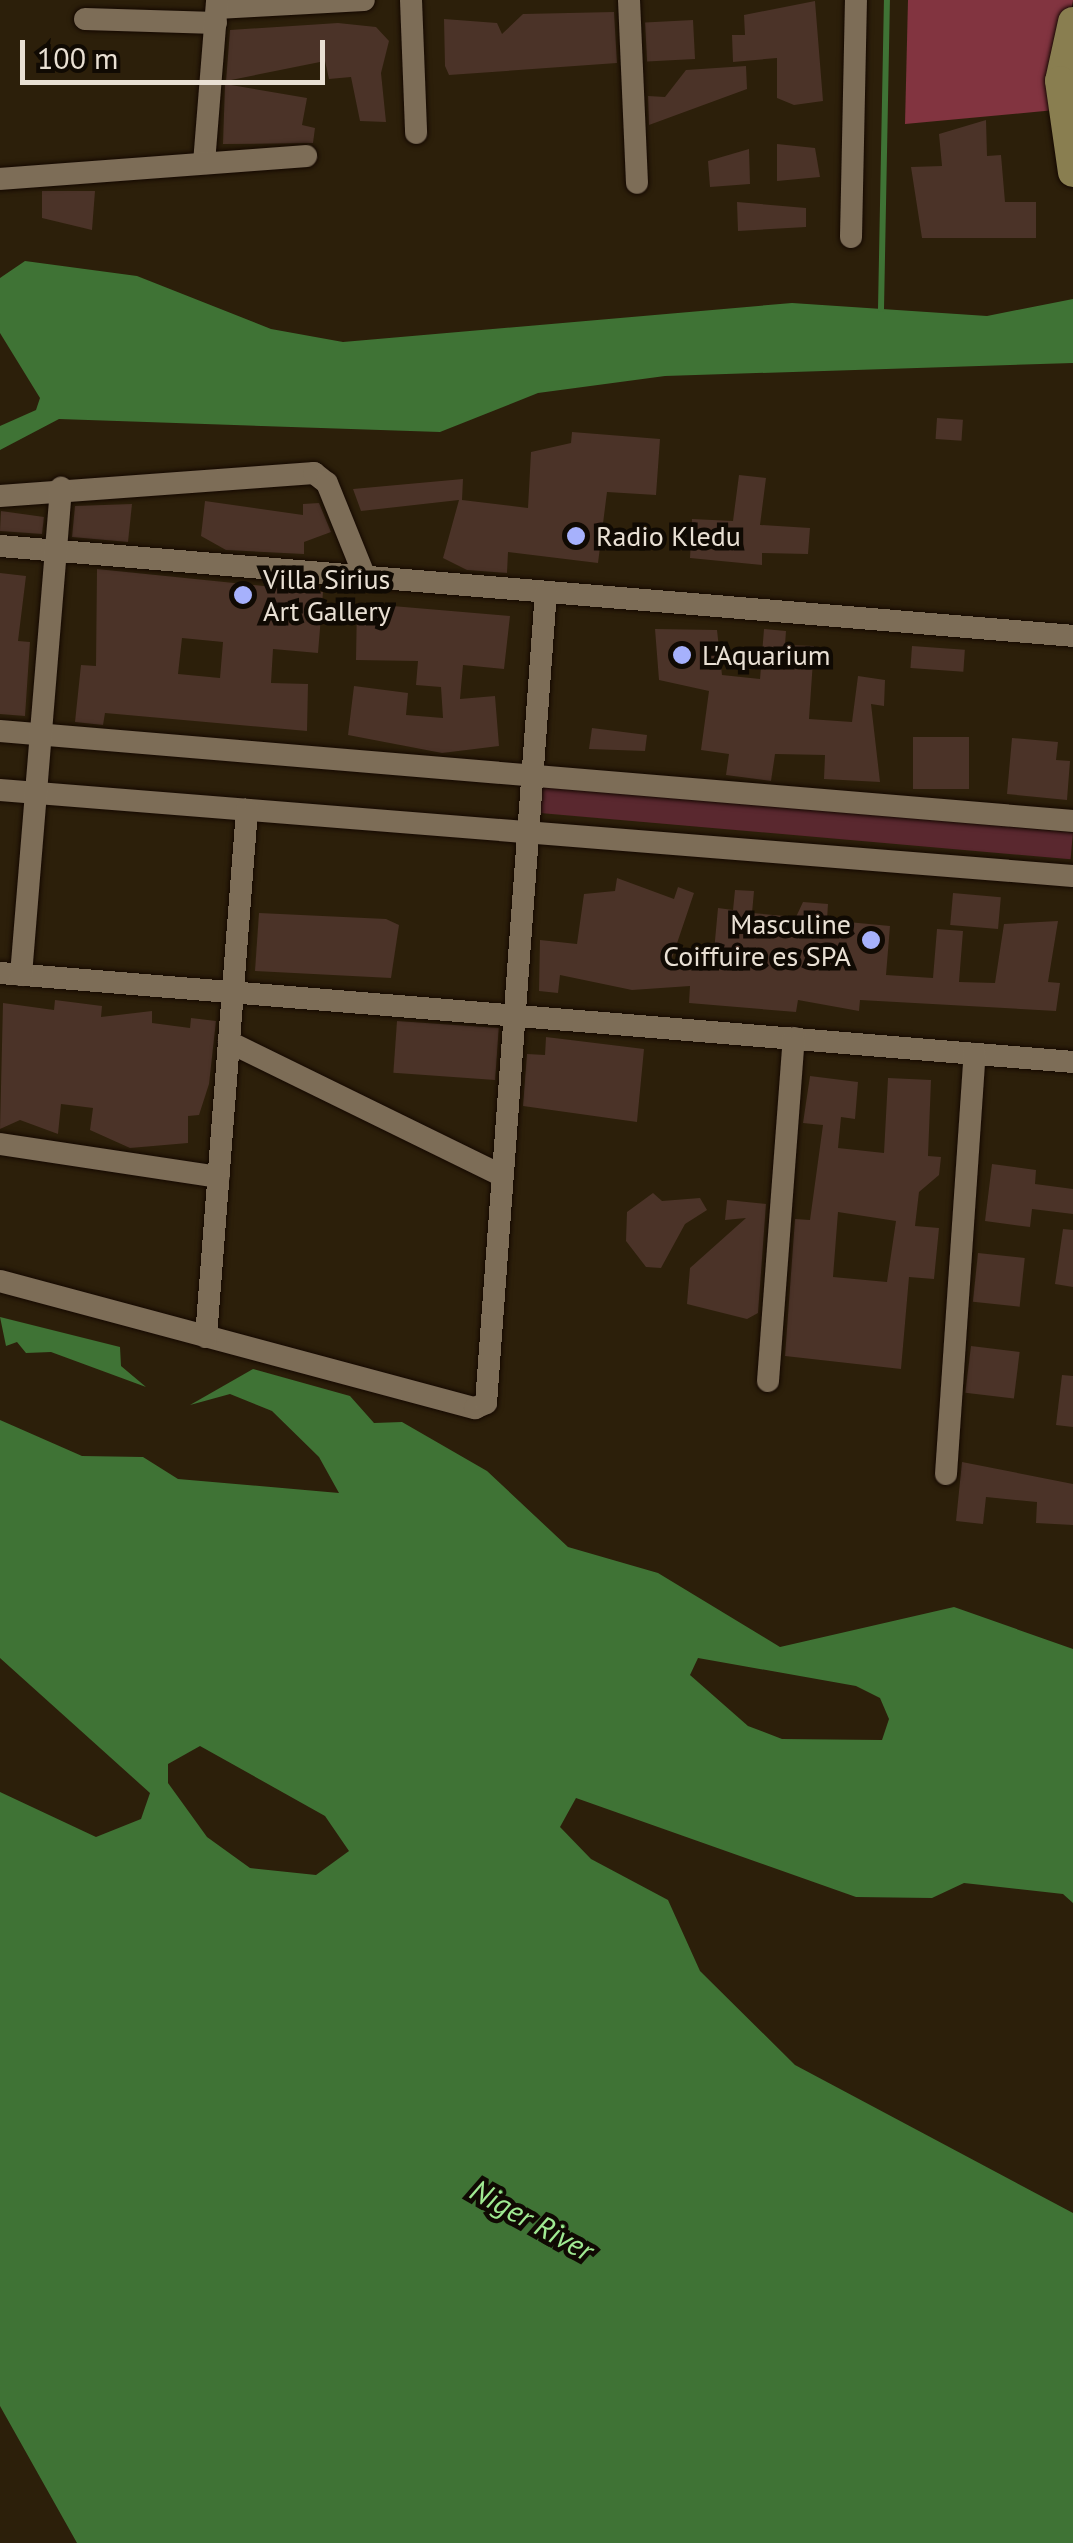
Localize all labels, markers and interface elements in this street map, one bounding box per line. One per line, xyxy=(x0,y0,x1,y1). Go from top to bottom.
scale bar xyxy=(25,20,330,82)
text: 100 m xyxy=(37,38,118,77)
place label: Radio Kledu xyxy=(596,519,741,553)
marker: Radio Kledu xyxy=(565,525,587,547)
place label: Villa Sirius Art Gallery xyxy=(263,562,391,628)
marker: Villa Sirius Art Gallery xyxy=(232,584,254,606)
place label: L'Aquarium xyxy=(702,638,831,672)
marker: L'Aquarium xyxy=(671,644,693,666)
place label: Masculine Coiffuire es SPA xyxy=(663,907,851,973)
marker: Masculine Coiffuire es SPA xyxy=(860,929,882,951)
water label: Niger River xyxy=(464,2172,600,2268)

